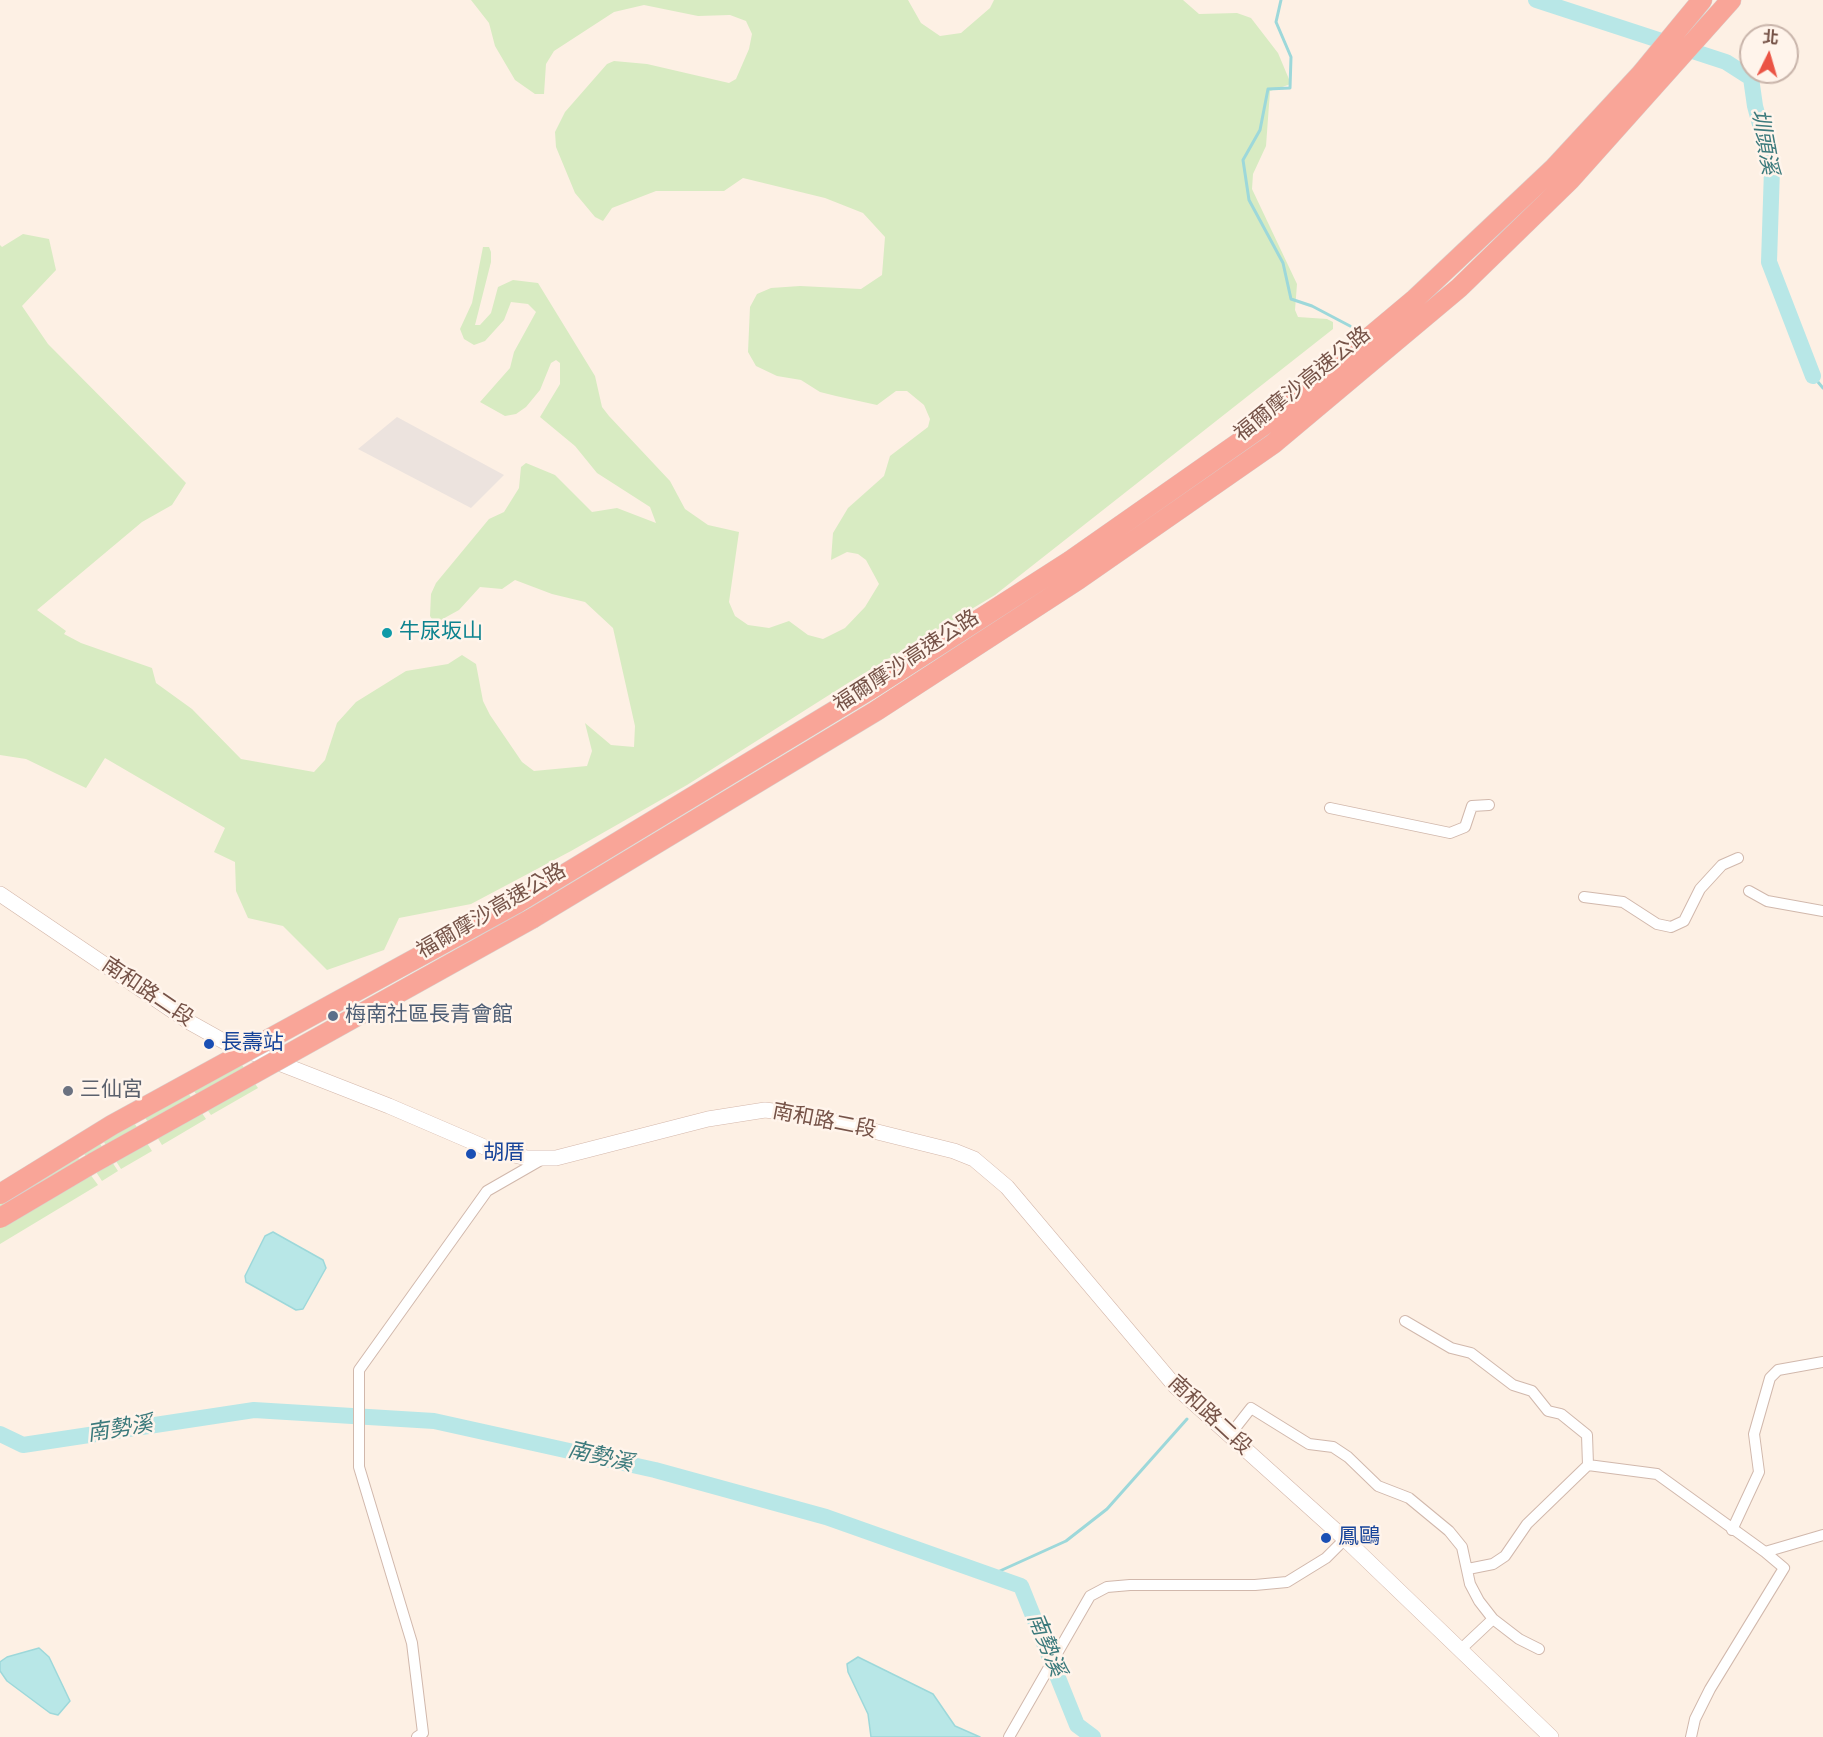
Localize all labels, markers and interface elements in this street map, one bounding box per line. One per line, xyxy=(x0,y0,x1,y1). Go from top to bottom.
north arrow xyxy=(1739,24,1799,84)
text: 北 xyxy=(1761,25,1779,50)
water label: 圳頭溪 xyxy=(1744,107,1782,177)
street label: 福爾摩沙高速公路 xyxy=(1230,322,1376,448)
street label: 福爾摩沙高速公路 xyxy=(830,606,984,718)
place label: 牛尿坂山 xyxy=(399,620,483,646)
marker: 牛尿坂山 xyxy=(380,626,394,640)
street label: 福爾摩沙高速公路 xyxy=(413,859,571,965)
street label: 南和路二段 xyxy=(96,953,198,1033)
place label: 梅南社區長青會館 xyxy=(345,1003,513,1029)
marker: 梅南社區長青會館 xyxy=(326,1009,340,1023)
place label: 長壽站 xyxy=(221,1031,284,1057)
marker: 長壽站 xyxy=(202,1037,216,1051)
place label: 三仙宮 xyxy=(80,1078,143,1104)
marker: 三仙宮 xyxy=(61,1084,75,1098)
street label: 南和路二段 xyxy=(770,1100,878,1144)
place label: 胡厝 xyxy=(483,1141,525,1167)
marker: 胡厝 xyxy=(464,1147,478,1161)
street label: 南和路二段 xyxy=(1162,1371,1256,1461)
water label: 南勢溪 xyxy=(85,1412,155,1448)
water label: 南勢溪 xyxy=(565,1438,635,1478)
place label: 鳳鷗 xyxy=(1338,1525,1380,1551)
marker: 鳳鷗 xyxy=(1319,1531,1333,1545)
water label: 南勢溪 xyxy=(1020,1609,1070,1681)

